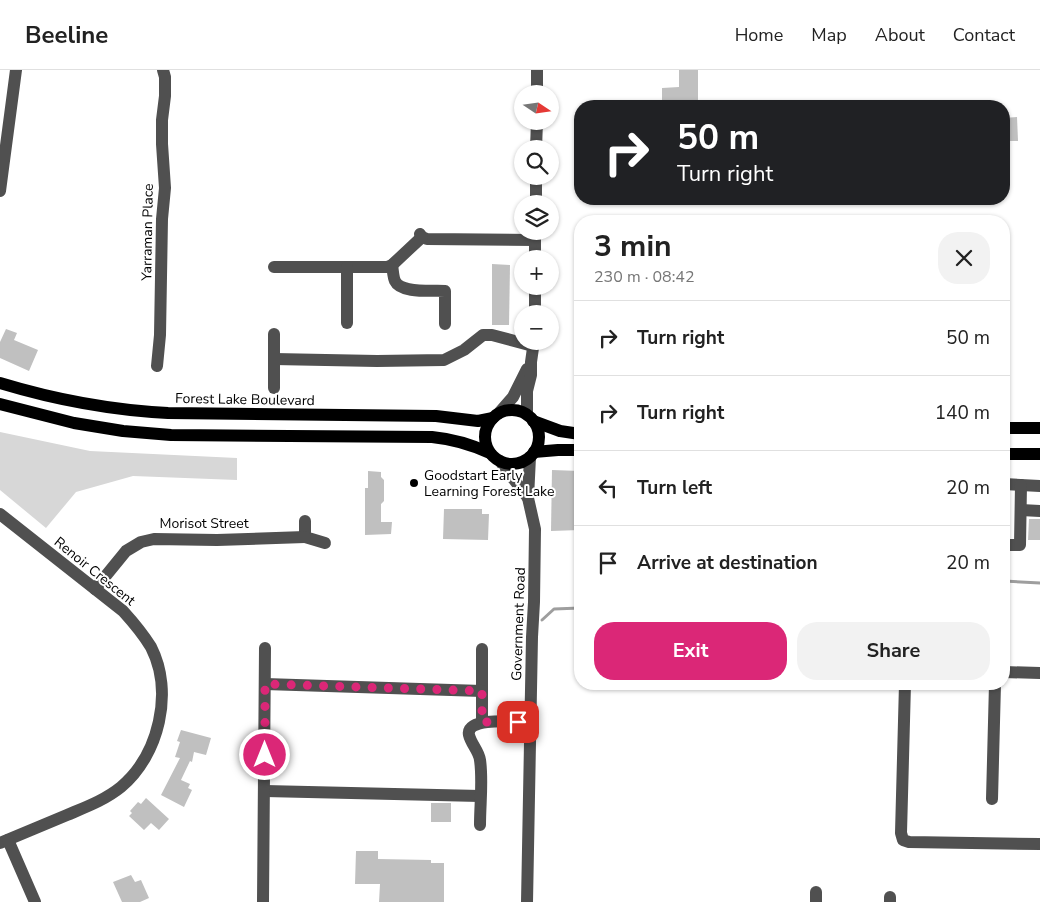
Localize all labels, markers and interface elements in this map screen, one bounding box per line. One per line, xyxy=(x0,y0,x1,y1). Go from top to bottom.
text: Beeline xyxy=(25,19,108,51)
text: Home xyxy=(735,23,783,47)
text: Map xyxy=(811,23,847,47)
text: About xyxy=(875,23,925,47)
text: Contact xyxy=(953,23,1015,47)
north arrow xyxy=(514,85,559,130)
map controls xyxy=(514,85,559,350)
text: 50 m xyxy=(677,114,759,161)
icon: right xyxy=(594,120,659,185)
button: search xyxy=(514,140,559,185)
text: Turn right xyxy=(677,159,773,189)
street label: Yarraman Place xyxy=(137,183,158,282)
button: layers xyxy=(514,195,559,240)
text: 3 min xyxy=(594,226,672,267)
button: close xyxy=(938,232,990,284)
button: + xyxy=(514,250,559,295)
text: 230 m · 08:42 xyxy=(594,266,695,288)
button: − xyxy=(514,305,559,350)
icon: right xyxy=(594,324,622,352)
text: Turn right xyxy=(637,325,724,351)
text: 50 m xyxy=(946,325,990,351)
street label: Forest Lake Boulevard xyxy=(175,389,315,410)
icon: right xyxy=(594,399,622,427)
text: Turn right xyxy=(637,400,724,426)
text: 140 m xyxy=(935,400,990,426)
place label: Goodstart Early Learning Forest Lake xyxy=(424,466,554,501)
icon: left xyxy=(594,474,622,502)
text: Turn left xyxy=(637,475,712,501)
text: 20 m xyxy=(946,475,990,501)
marker: Goodstart Early Learning Forest Lake xyxy=(408,477,420,489)
street label: Morisot Street xyxy=(159,514,249,533)
street label: Renoir Crescent xyxy=(50,533,139,610)
icon: arrive xyxy=(594,549,622,577)
text: Arrive at destination xyxy=(637,550,818,576)
text: 20 m xyxy=(946,550,990,576)
street label: Government Road xyxy=(507,567,530,681)
button: Exit xyxy=(594,622,787,680)
button: Share xyxy=(797,622,990,680)
pin xyxy=(497,701,539,743)
icon: arrive xyxy=(504,708,532,736)
position arrow xyxy=(238,728,290,780)

